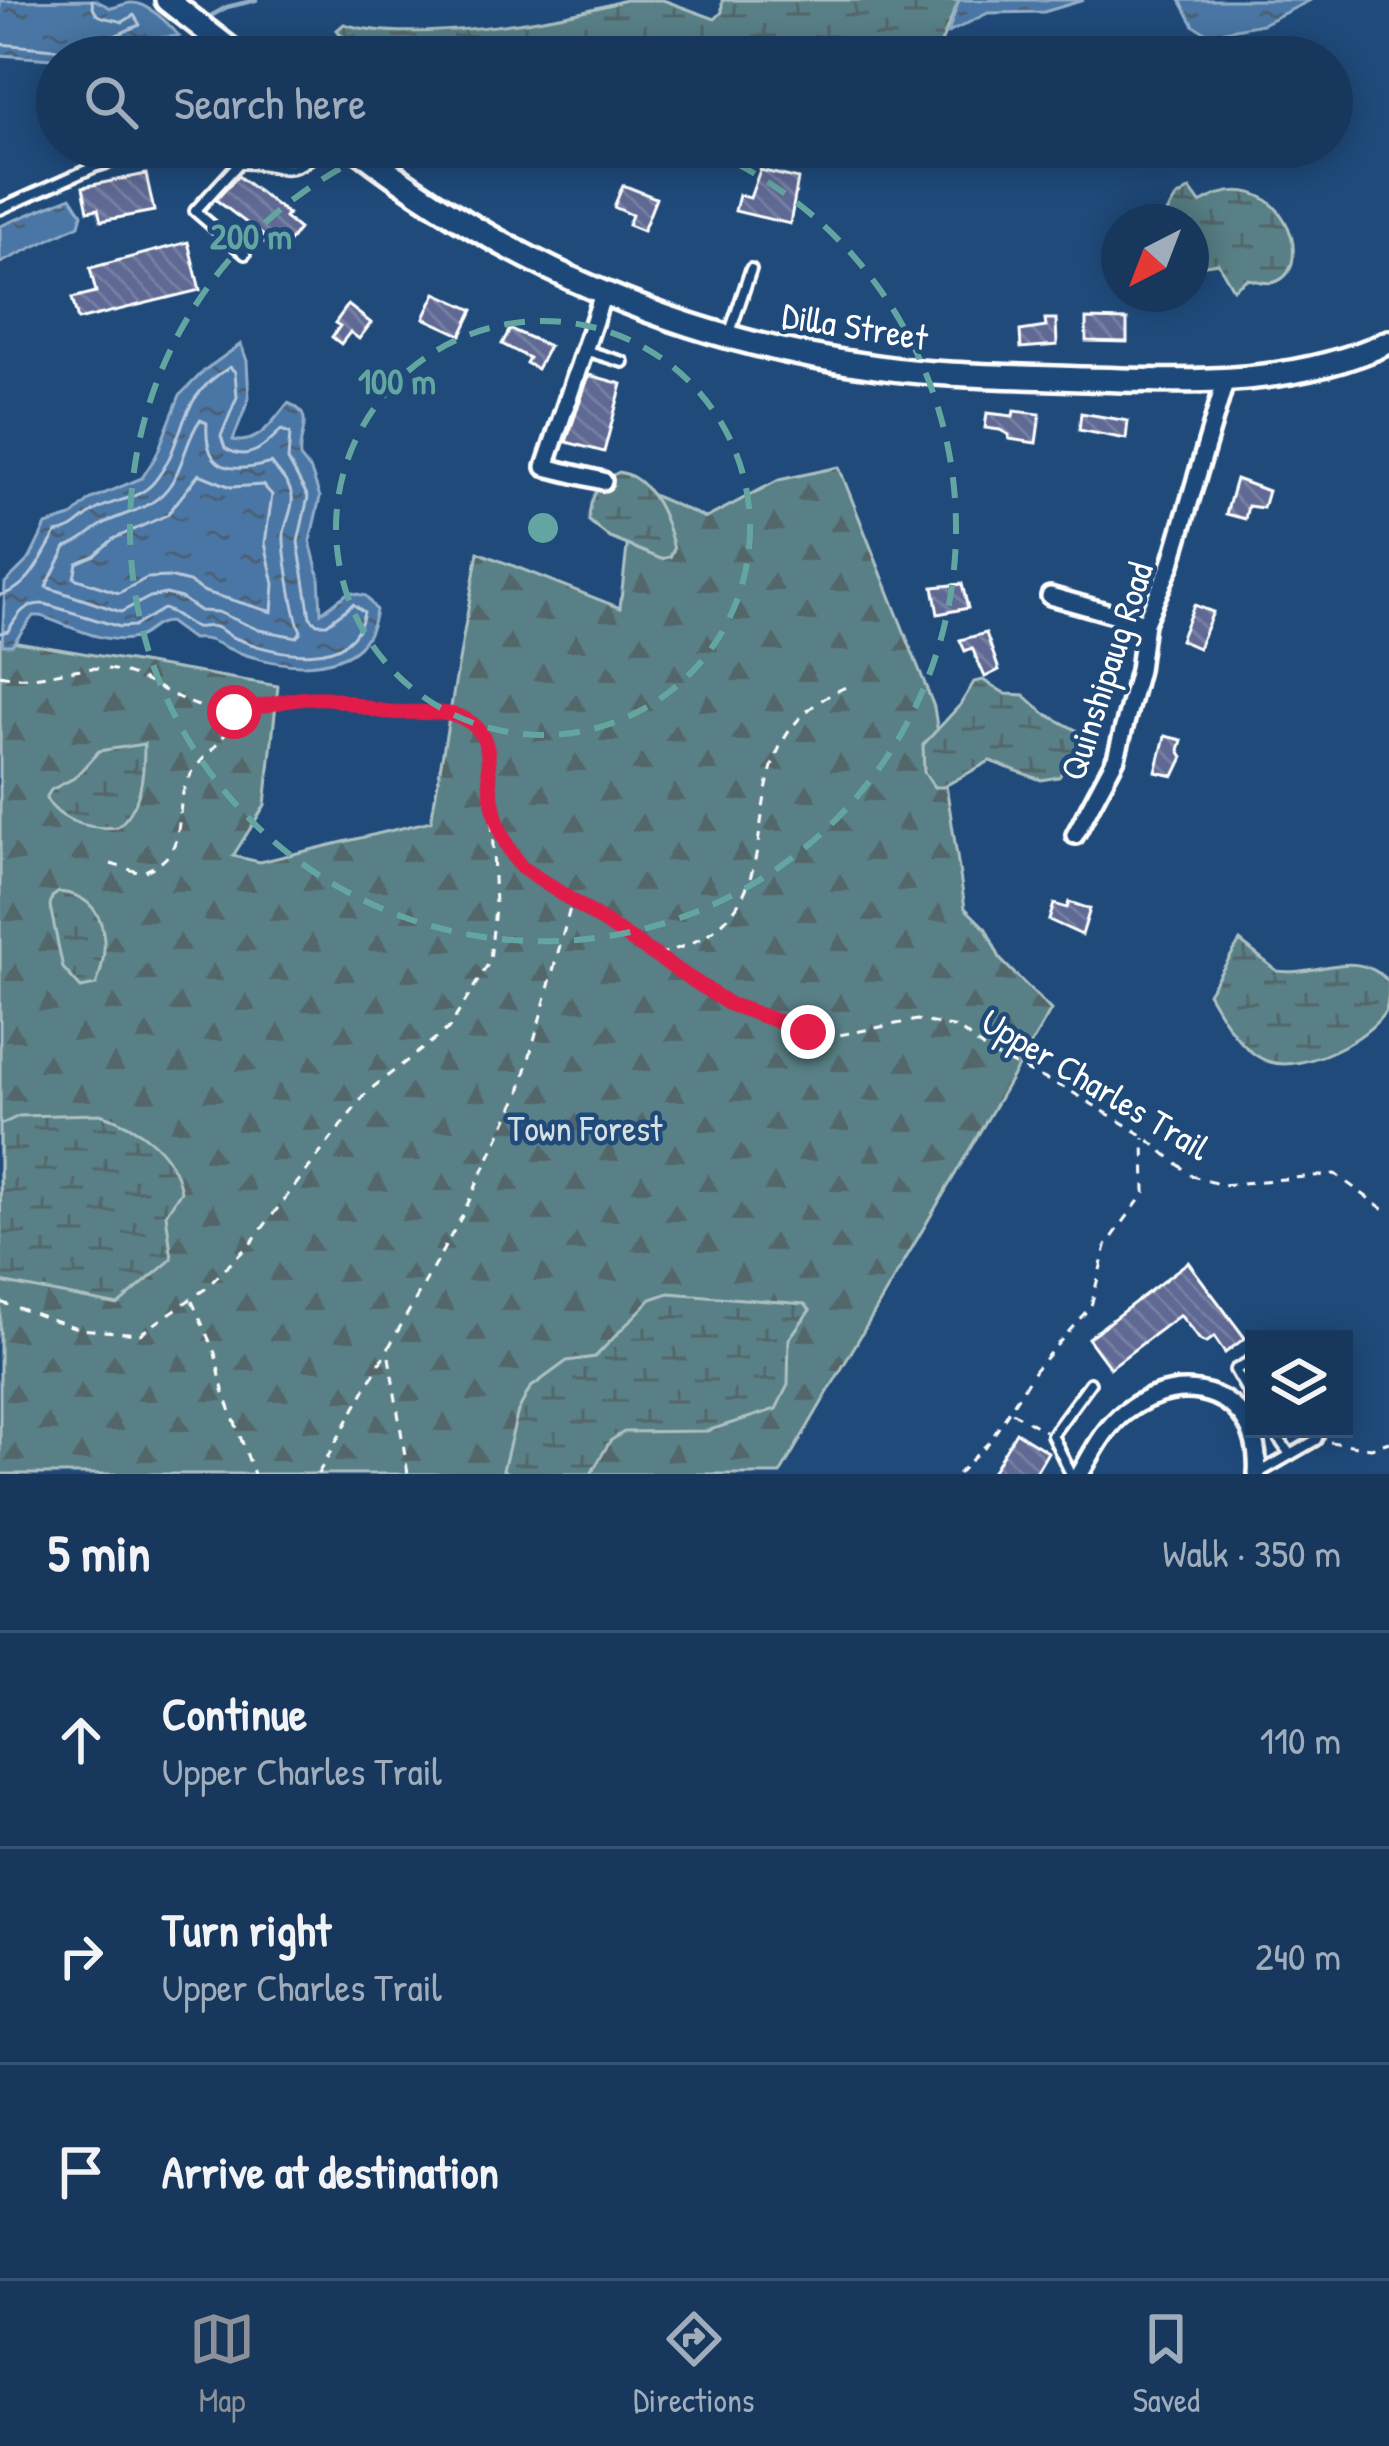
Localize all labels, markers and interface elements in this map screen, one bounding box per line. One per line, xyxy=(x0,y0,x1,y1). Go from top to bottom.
search box xyxy=(36,36,1353,168)
icon: search xyxy=(78,69,144,135)
text: Search here xyxy=(174,72,366,133)
north arrow xyxy=(1101,204,1209,312)
text: 200 m xyxy=(210,211,292,260)
street label: Dilla Street xyxy=(779,290,932,361)
text: 100 m xyxy=(358,356,436,405)
centre of rings xyxy=(522,507,564,549)
street label: Quinshipaug Road xyxy=(1047,556,1164,786)
route start xyxy=(207,685,261,739)
street label: Upper Charles Trail xyxy=(973,996,1220,1171)
route end xyxy=(781,1005,835,1059)
park label: Town Forest xyxy=(507,1103,663,1152)
map controls xyxy=(1245,1330,1353,1438)
button: layers xyxy=(1245,1330,1353,1438)
text: 5 min xyxy=(48,1518,150,1587)
text: Walk · 350 m xyxy=(1162,1526,1341,1579)
text: Continue xyxy=(162,1683,307,1744)
icon: ahead xyxy=(48,1707,114,1773)
text: 110 m xyxy=(1260,1713,1341,1766)
text: Upper Charles Trail xyxy=(162,1744,442,1797)
text: Turn right xyxy=(162,1899,331,1960)
icon: right xyxy=(48,1923,114,1989)
text: 240 m xyxy=(1255,1929,1341,1982)
text: Upper Charles Trail xyxy=(162,1960,442,2013)
icon: arrive xyxy=(48,2139,114,2205)
text: Arrive at destination xyxy=(162,2141,499,2202)
tab: Map xyxy=(189,2306,255,2422)
tab: Directions xyxy=(633,2306,755,2422)
tab: Saved xyxy=(1133,2306,1200,2422)

